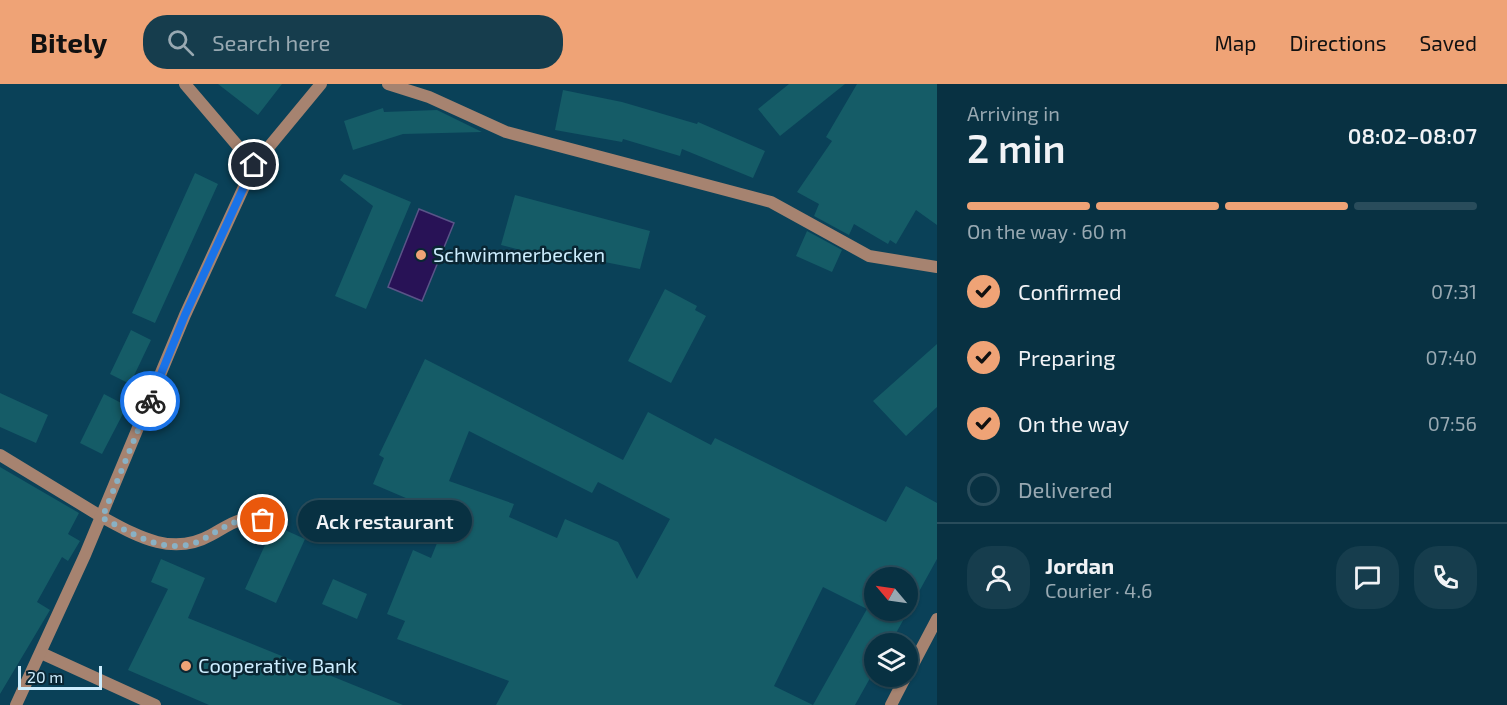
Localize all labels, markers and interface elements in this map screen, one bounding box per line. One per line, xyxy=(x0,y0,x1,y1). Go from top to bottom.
search box xyxy=(143,15,563,69)
text: Bitely xyxy=(30,25,107,59)
icon: search xyxy=(164,26,197,59)
text: Search here xyxy=(212,29,330,55)
text: Map xyxy=(1214,30,1257,55)
text: Directions xyxy=(1290,30,1386,55)
text: Saved xyxy=(1419,30,1477,55)
text: Arriving in xyxy=(967,101,1060,125)
text: 08:02–08:07 xyxy=(1348,122,1477,148)
text: 2 min xyxy=(967,124,1066,171)
pin xyxy=(228,139,279,190)
icon: home xyxy=(237,148,270,181)
text: On the way · 60 m xyxy=(967,219,1127,243)
place label: Schwimmerbecken xyxy=(433,242,605,266)
marker: Schwimmerbecken xyxy=(414,248,428,262)
icon: check xyxy=(967,275,1000,308)
text: Confirmed xyxy=(1018,278,1122,304)
text: 07:31 xyxy=(1431,279,1477,303)
icon: check xyxy=(967,341,1000,374)
text: Preparing xyxy=(1018,344,1116,370)
text: 07:40 xyxy=(1426,345,1477,369)
courier xyxy=(120,371,180,431)
icon: bike xyxy=(134,385,167,418)
icon: check xyxy=(967,407,1000,440)
text: On the way xyxy=(1018,410,1129,436)
text: 07:56 xyxy=(1428,411,1477,435)
text: Delivered xyxy=(1018,476,1113,502)
pin xyxy=(237,494,288,545)
callout: Ack restaurant xyxy=(299,499,473,541)
icon: bag xyxy=(246,503,279,536)
text: Ack restaurant xyxy=(316,509,454,533)
button: person xyxy=(967,546,1030,609)
button: chat xyxy=(1336,546,1399,609)
button: phone xyxy=(1414,546,1477,609)
text: Jordan xyxy=(1045,552,1114,578)
north arrow xyxy=(864,567,918,621)
map controls xyxy=(864,567,918,687)
text: Courier · 4.6 xyxy=(1045,578,1152,602)
button: layers xyxy=(864,633,918,687)
place label: Cooperative Bank xyxy=(198,653,357,677)
marker: Cooperative Bank xyxy=(179,659,193,673)
scale bar xyxy=(18,663,102,690)
text: 20 m xyxy=(27,667,63,686)

